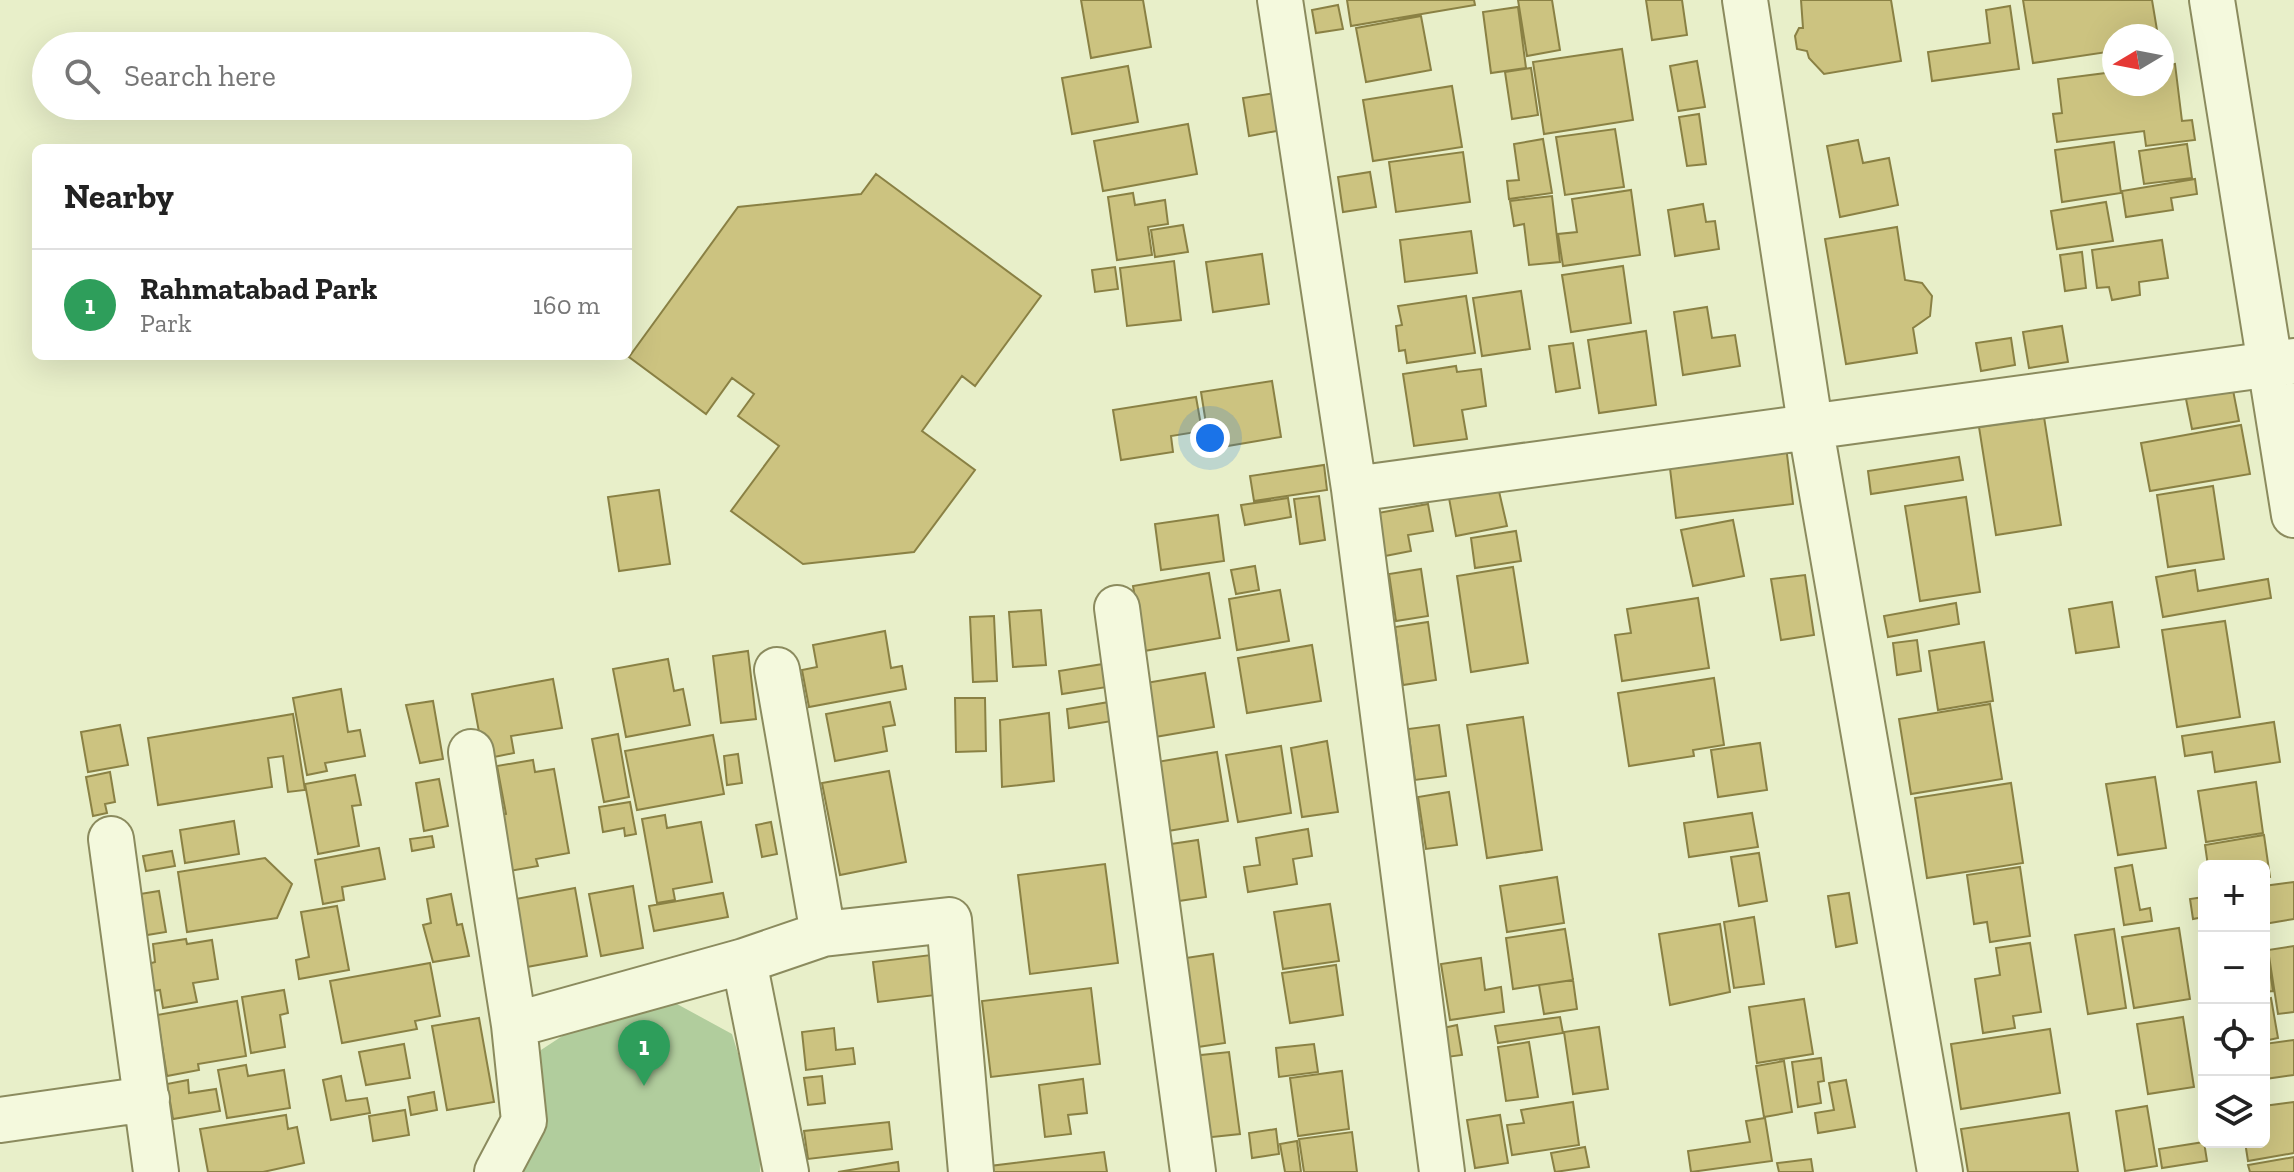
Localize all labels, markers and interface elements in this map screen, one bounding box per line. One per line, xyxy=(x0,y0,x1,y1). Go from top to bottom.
north arrow xyxy=(2102,24,2174,96)
search box xyxy=(32,32,632,120)
icon: search xyxy=(60,54,104,98)
text: Search here xyxy=(124,58,276,94)
text: Nearby xyxy=(64,176,174,217)
text: Rahmatabad Park xyxy=(140,271,377,307)
text: 1 xyxy=(85,289,95,321)
text: 160 m xyxy=(533,289,600,321)
text: Park xyxy=(140,307,192,339)
your location xyxy=(1190,418,1230,458)
map controls xyxy=(2198,860,2270,1148)
button: + xyxy=(2198,860,2270,932)
button: − xyxy=(2198,932,2270,1004)
button: locate xyxy=(2198,1004,2270,1076)
pin: 1 xyxy=(618,1020,670,1086)
button: layers xyxy=(2198,1076,2270,1148)

